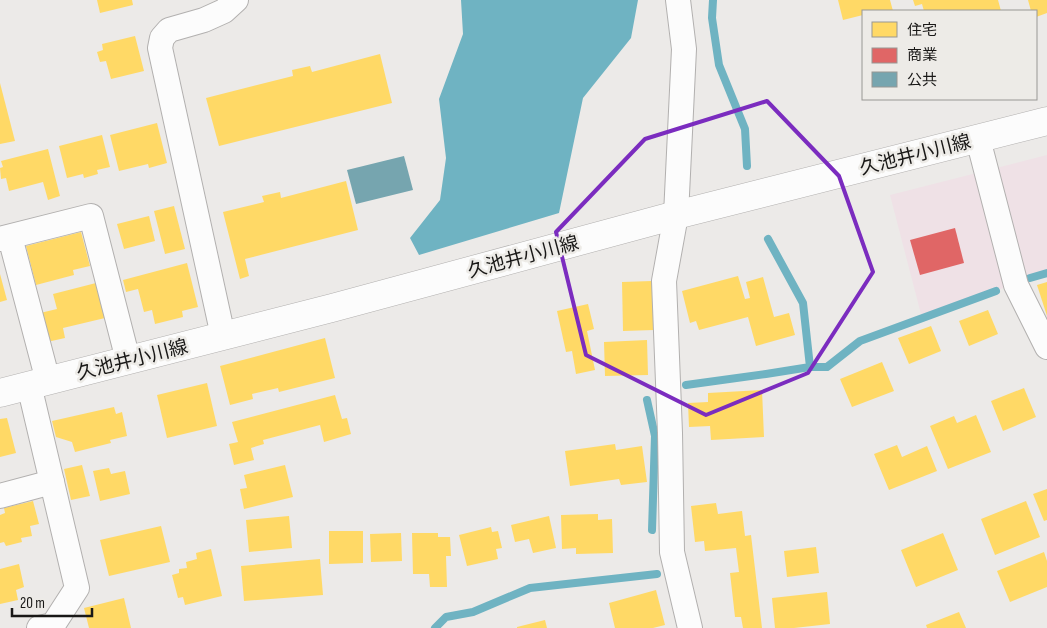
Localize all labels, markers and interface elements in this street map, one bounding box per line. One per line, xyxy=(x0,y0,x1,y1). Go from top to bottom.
legend xyxy=(862,10,1037,100)
text: 住宅 xyxy=(907,21,937,40)
text: 商業 xyxy=(907,46,937,65)
text: 公共 xyxy=(907,71,937,90)
street label: 久池井小川線 xyxy=(857,131,973,180)
street label: 久池井小川線 xyxy=(465,232,581,283)
street label: 久池井小川線 xyxy=(74,336,190,385)
scale bar xyxy=(12,586,92,618)
text: 20 m xyxy=(20,594,45,613)

